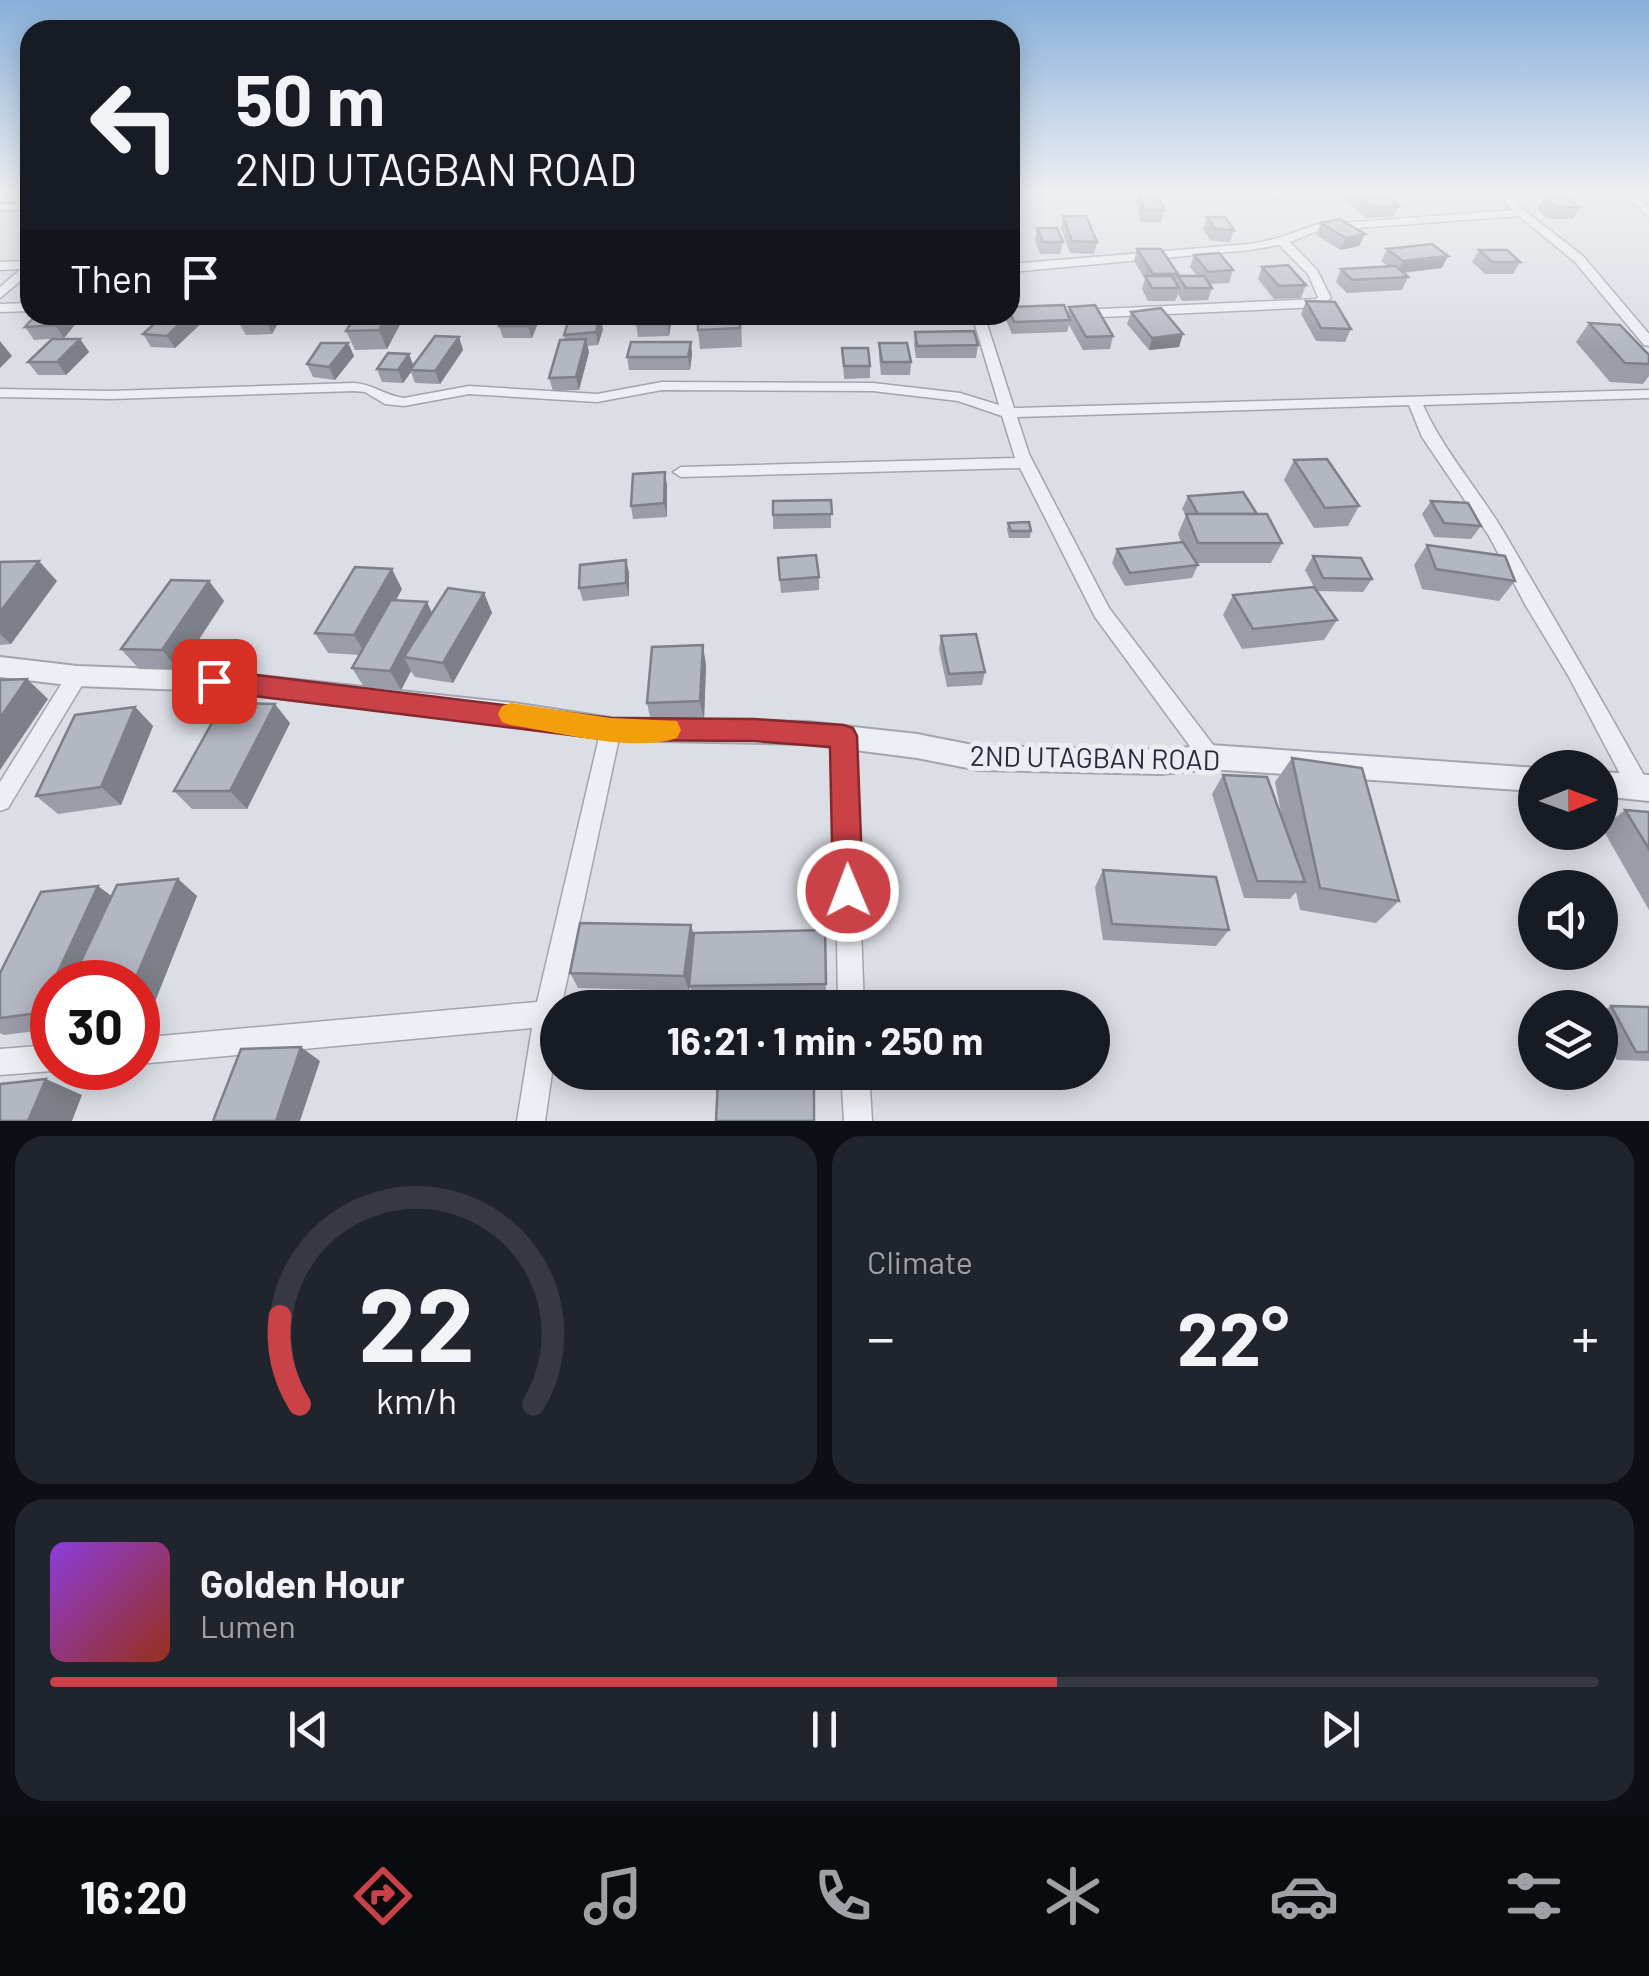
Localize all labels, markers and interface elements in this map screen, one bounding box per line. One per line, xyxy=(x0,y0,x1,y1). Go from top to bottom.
text: 50 m xyxy=(235,56,385,140)
icon: left xyxy=(70,60,200,190)
text: 2ND UTAGBAN ROAD xyxy=(235,141,637,195)
icon: arrive xyxy=(173,250,228,305)
text: Then xyxy=(70,255,153,301)
pin xyxy=(172,639,257,724)
icon: arrive xyxy=(187,654,242,709)
street label: 2ND UTAGBAN ROAD xyxy=(970,738,1220,776)
north arrow xyxy=(1518,750,1618,850)
map controls xyxy=(1518,750,1618,1090)
position arrow xyxy=(796,839,900,943)
button: sound xyxy=(1518,870,1618,970)
speed limit sign: 30 xyxy=(30,960,160,1090)
button: layers xyxy=(1518,990,1618,1090)
text: 16:21 · 1 min · 250 m xyxy=(667,1017,983,1063)
text: Climate xyxy=(867,1242,973,1280)
text: 22 xyxy=(358,1258,474,1383)
text: 22° xyxy=(1177,1291,1289,1381)
text: − xyxy=(867,1303,895,1369)
text: + xyxy=(1571,1303,1599,1369)
text: km/h xyxy=(376,1378,456,1421)
text: Golden Hour xyxy=(200,1560,405,1606)
text: Lumen xyxy=(200,1606,296,1644)
icon: previous xyxy=(281,1702,336,1757)
icon: pause xyxy=(797,1702,852,1757)
icon: next xyxy=(1313,1702,1368,1757)
icon: directions xyxy=(348,1861,418,1931)
icon: music xyxy=(578,1861,648,1931)
icon: phone xyxy=(808,1861,878,1931)
icon: climate xyxy=(1038,1861,1108,1931)
icon: car xyxy=(1269,1861,1339,1931)
icon: filters xyxy=(1499,1861,1569,1931)
text: 16:20 xyxy=(80,1869,187,1923)

